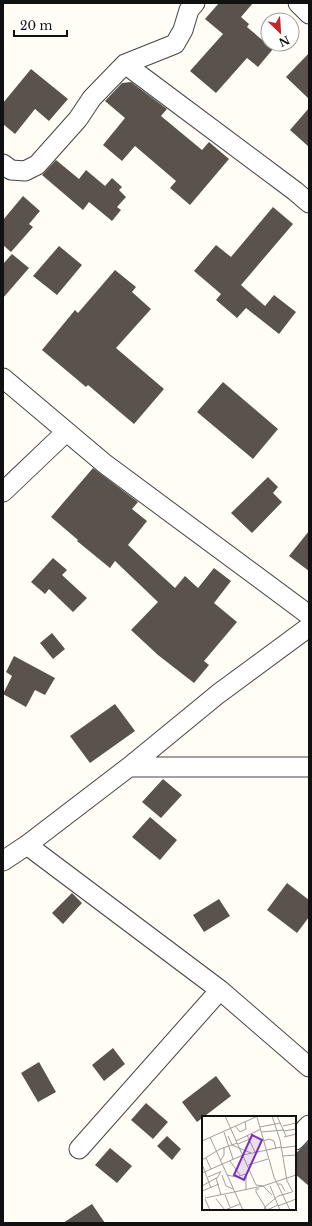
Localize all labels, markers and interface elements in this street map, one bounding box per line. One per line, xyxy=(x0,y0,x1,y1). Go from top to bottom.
scale bar xyxy=(14,12,67,38)
north arrow xyxy=(260,12,300,52)
text: 20 m xyxy=(20,18,52,33)
text: N xyxy=(276,33,292,50)
inset map xyxy=(202,1116,296,1210)

